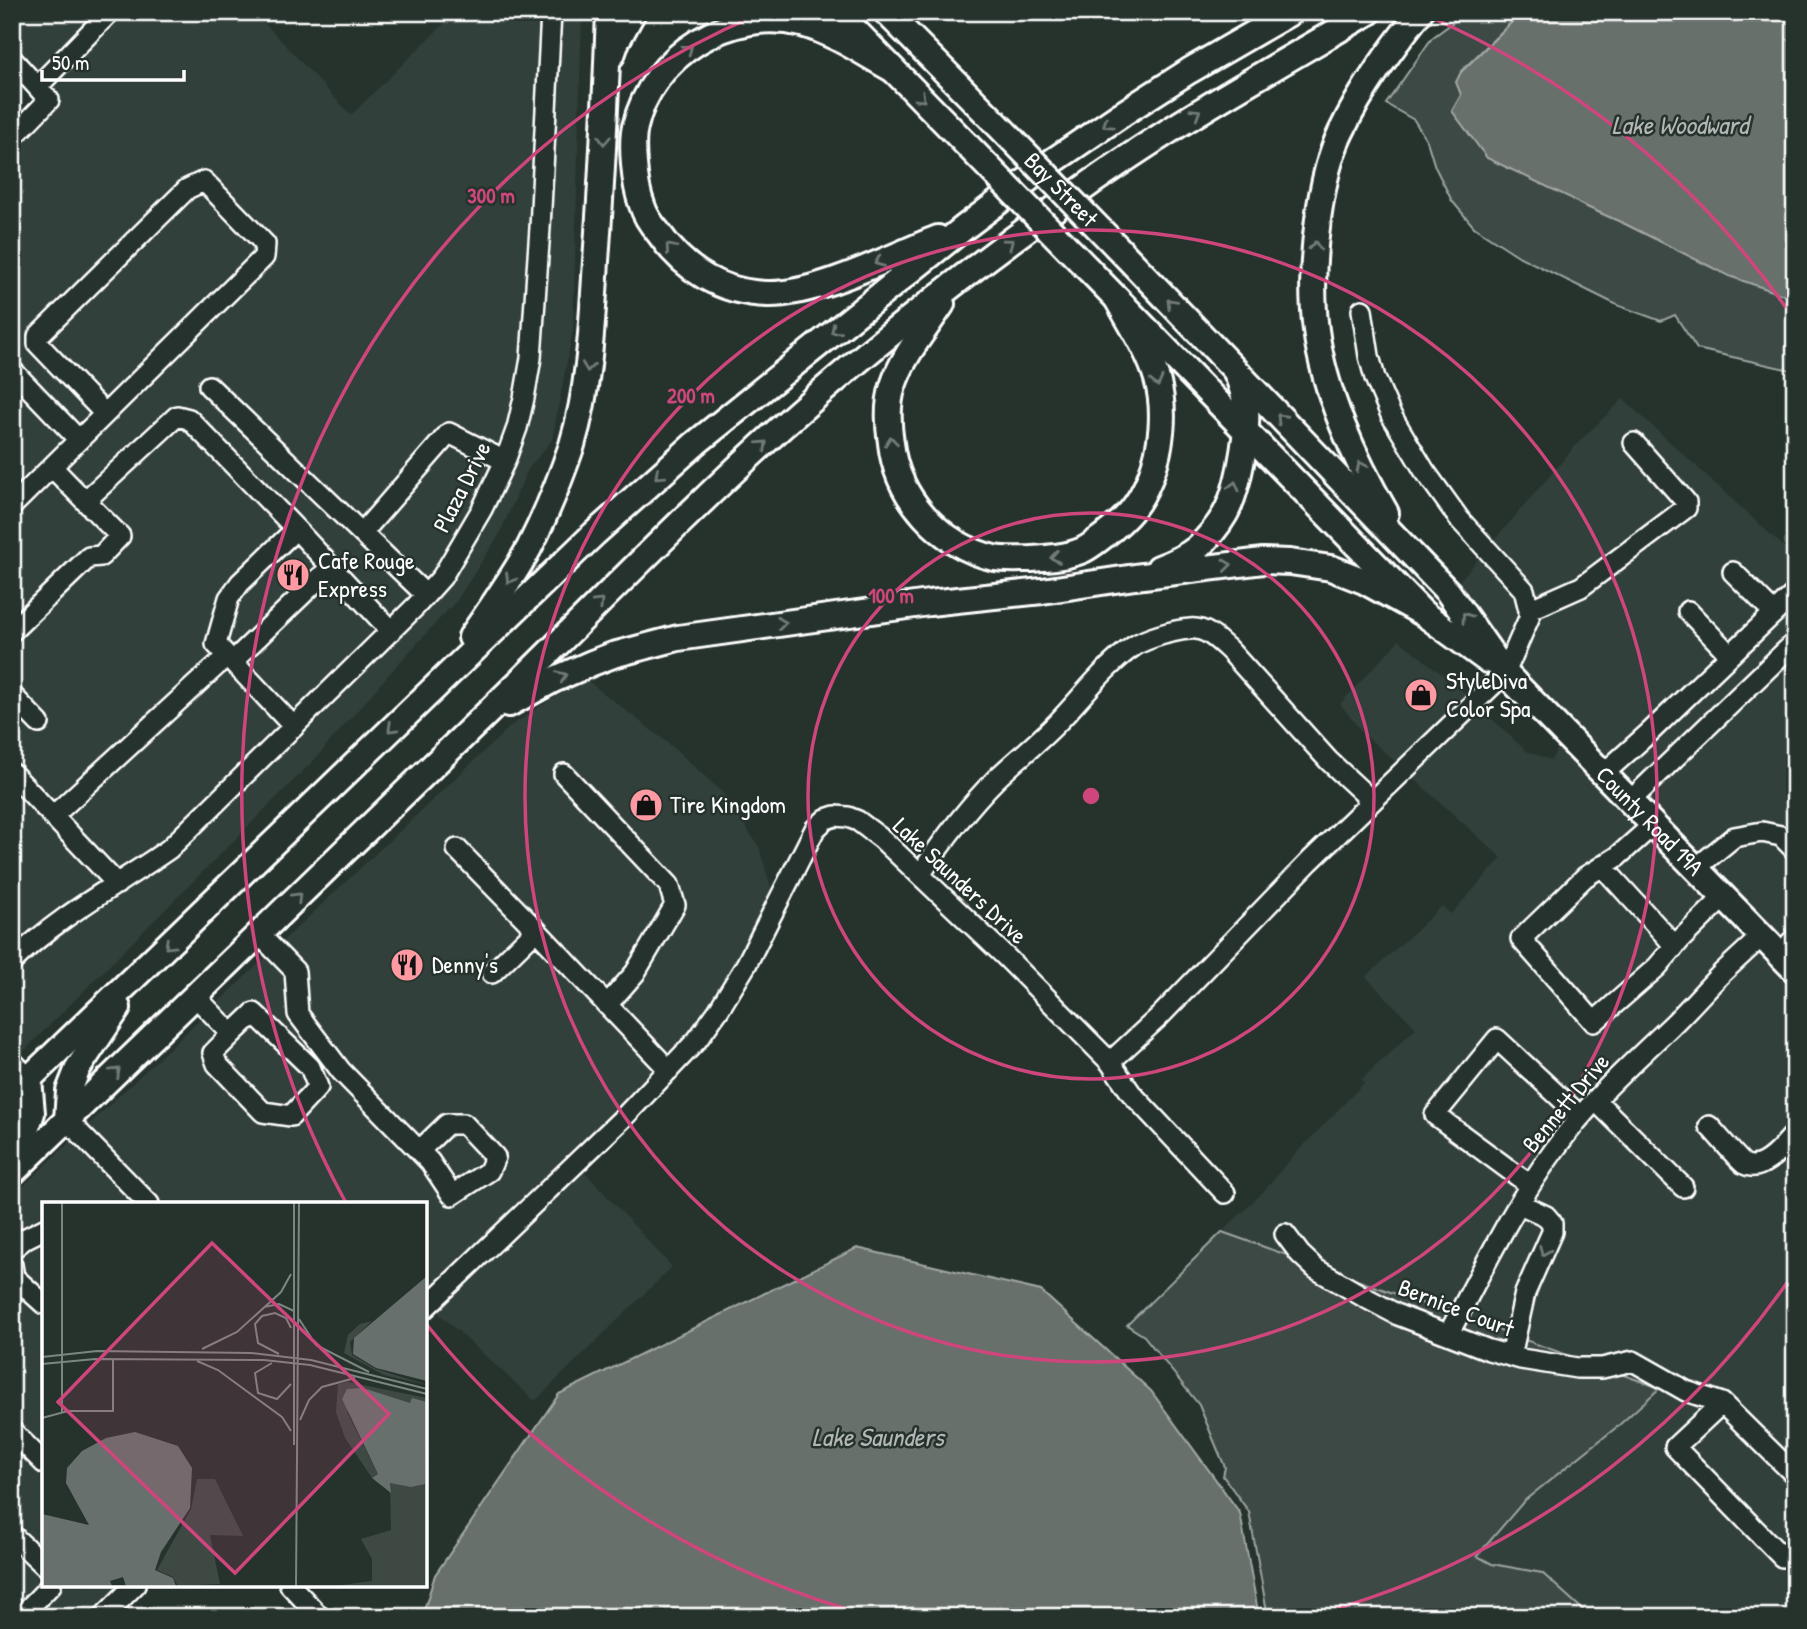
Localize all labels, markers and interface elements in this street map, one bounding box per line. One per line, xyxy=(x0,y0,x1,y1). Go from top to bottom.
scale bar xyxy=(42,38,184,82)
one-way arrow xyxy=(680,44,692,57)
text: 50 m xyxy=(52,48,89,77)
one-way arrow xyxy=(912,90,925,103)
water label: Lake Woodward xyxy=(1612,107,1752,142)
one-way arrow xyxy=(1188,109,1201,122)
one-way arrow xyxy=(1102,116,1115,128)
one-way arrow xyxy=(596,135,611,146)
street label: Bay Street xyxy=(1018,144,1106,234)
text: 300 m xyxy=(467,181,515,210)
one-way arrow xyxy=(1001,239,1014,251)
one-way arrow xyxy=(1307,240,1322,251)
one-way arrow xyxy=(666,244,678,257)
one-way arrow xyxy=(874,254,886,268)
one-way arrow xyxy=(1166,298,1179,311)
one-way arrow xyxy=(830,322,842,335)
one-way arrow xyxy=(580,362,595,373)
one-way arrow xyxy=(1149,376,1163,388)
text: 200 m xyxy=(667,381,715,410)
one-way arrow xyxy=(1277,413,1290,426)
street label: Plaza Drive xyxy=(425,435,498,537)
one-way arrow xyxy=(883,435,898,447)
one-way arrow xyxy=(755,441,768,453)
one-way arrow xyxy=(1355,461,1369,473)
one-way arrow xyxy=(655,467,668,480)
one-way arrow xyxy=(1226,481,1241,493)
place label: Cafe Rouge Express xyxy=(318,544,415,604)
one-way arrow xyxy=(1049,549,1061,564)
restaurant icon: Cafe Rouge Express xyxy=(274,556,312,594)
one-way arrow xyxy=(1222,558,1233,573)
one-way arrow xyxy=(505,572,518,585)
text: 100 m xyxy=(868,581,914,610)
one-way arrow xyxy=(591,598,604,611)
one-way arrow xyxy=(1461,612,1474,625)
one-way arrow xyxy=(777,616,788,631)
place label: StyleDiva Color Spa xyxy=(1446,664,1530,724)
one-way arrow xyxy=(555,670,568,684)
shop icon: StyleDiva Color Spa xyxy=(1402,676,1440,714)
one-way arrow xyxy=(387,719,400,732)
street label: County Road 19A xyxy=(1589,759,1711,882)
centre of rings xyxy=(1079,784,1103,808)
shop icon: Tire Kingdom xyxy=(627,786,665,824)
place label: Tire Kingdom xyxy=(670,788,786,820)
street label: Lake Saunders Drive xyxy=(887,810,1035,951)
one-way arrow xyxy=(289,892,302,905)
one-way arrow xyxy=(164,937,177,950)
restaurant icon: Denny's xyxy=(388,946,426,984)
place label: Denny's xyxy=(432,948,498,980)
street label: Bennett Drive xyxy=(1514,1046,1616,1159)
one-way arrow xyxy=(108,1068,121,1081)
inset map xyxy=(42,1202,427,1587)
one-way arrow xyxy=(1538,1244,1552,1256)
street label: Bernice Court xyxy=(1394,1270,1519,1344)
water label: Lake Saunders xyxy=(812,1419,946,1454)

